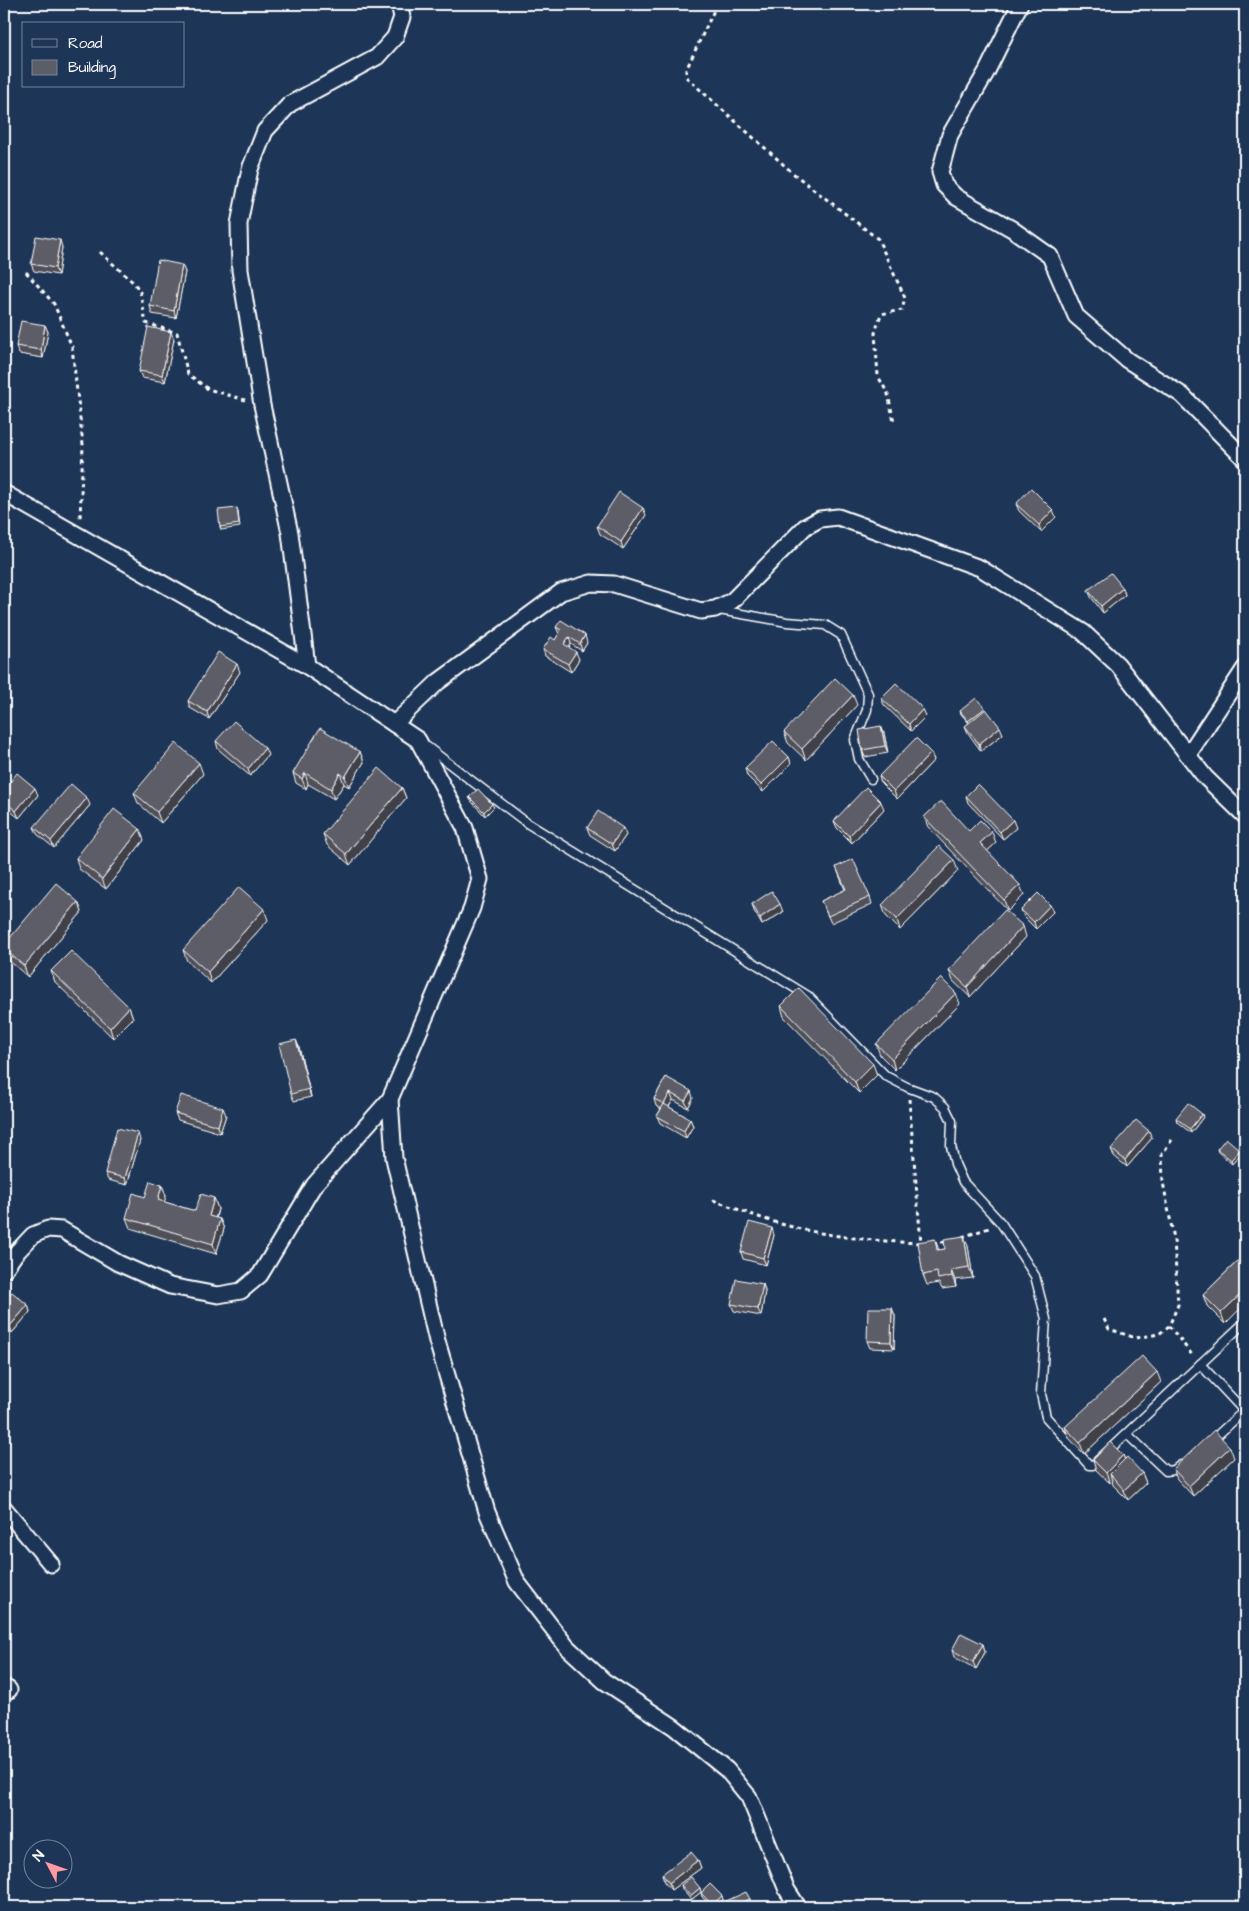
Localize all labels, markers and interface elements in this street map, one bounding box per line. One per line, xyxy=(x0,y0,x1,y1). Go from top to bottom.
legend xyxy=(22,22,185,88)
text: Road xyxy=(68,33,103,54)
text: Building xyxy=(68,57,116,79)
north arrow xyxy=(22,1838,72,1888)
text: N xyxy=(29,1846,50,1866)

